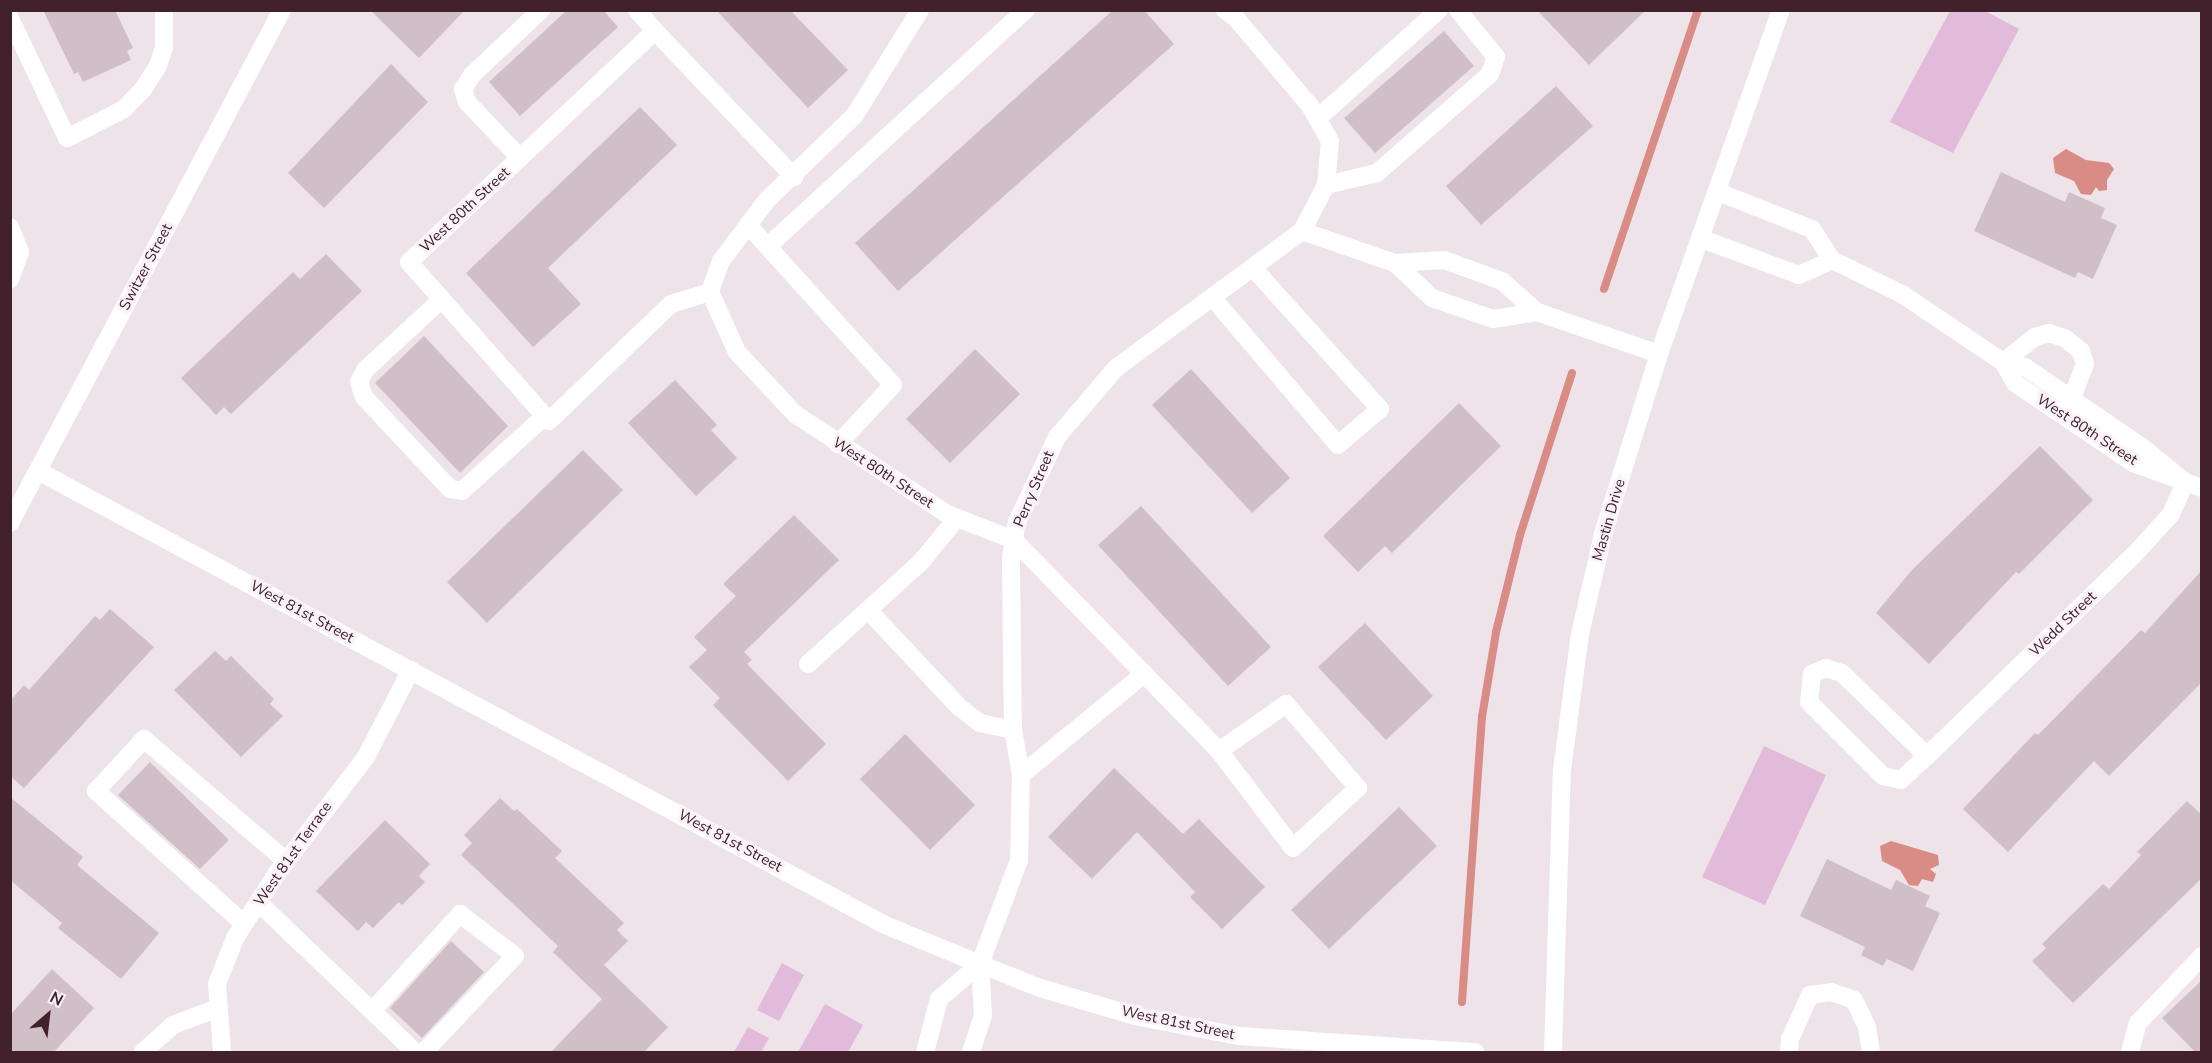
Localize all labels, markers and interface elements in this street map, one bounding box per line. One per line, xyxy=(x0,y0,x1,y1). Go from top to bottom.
street label: West 80th Street xyxy=(416,164,514,256)
street label: Switzer Street xyxy=(116,221,176,313)
street label: West 80th Street xyxy=(2033,391,2141,469)
street label: West 80th Street xyxy=(829,434,937,512)
street label: Perry Street xyxy=(1010,448,1058,530)
street label: Mastin Drive xyxy=(1589,477,1629,563)
street label: West 81st Street xyxy=(247,577,357,647)
street label: Wedd Street xyxy=(2026,588,2100,660)
street label: West 81st Terrace xyxy=(250,798,336,910)
street label: West 81st Street xyxy=(675,806,785,876)
north arrow xyxy=(18,985,78,1045)
text: N xyxy=(46,987,67,1012)
street label: West 81st Street xyxy=(1120,1002,1236,1044)

